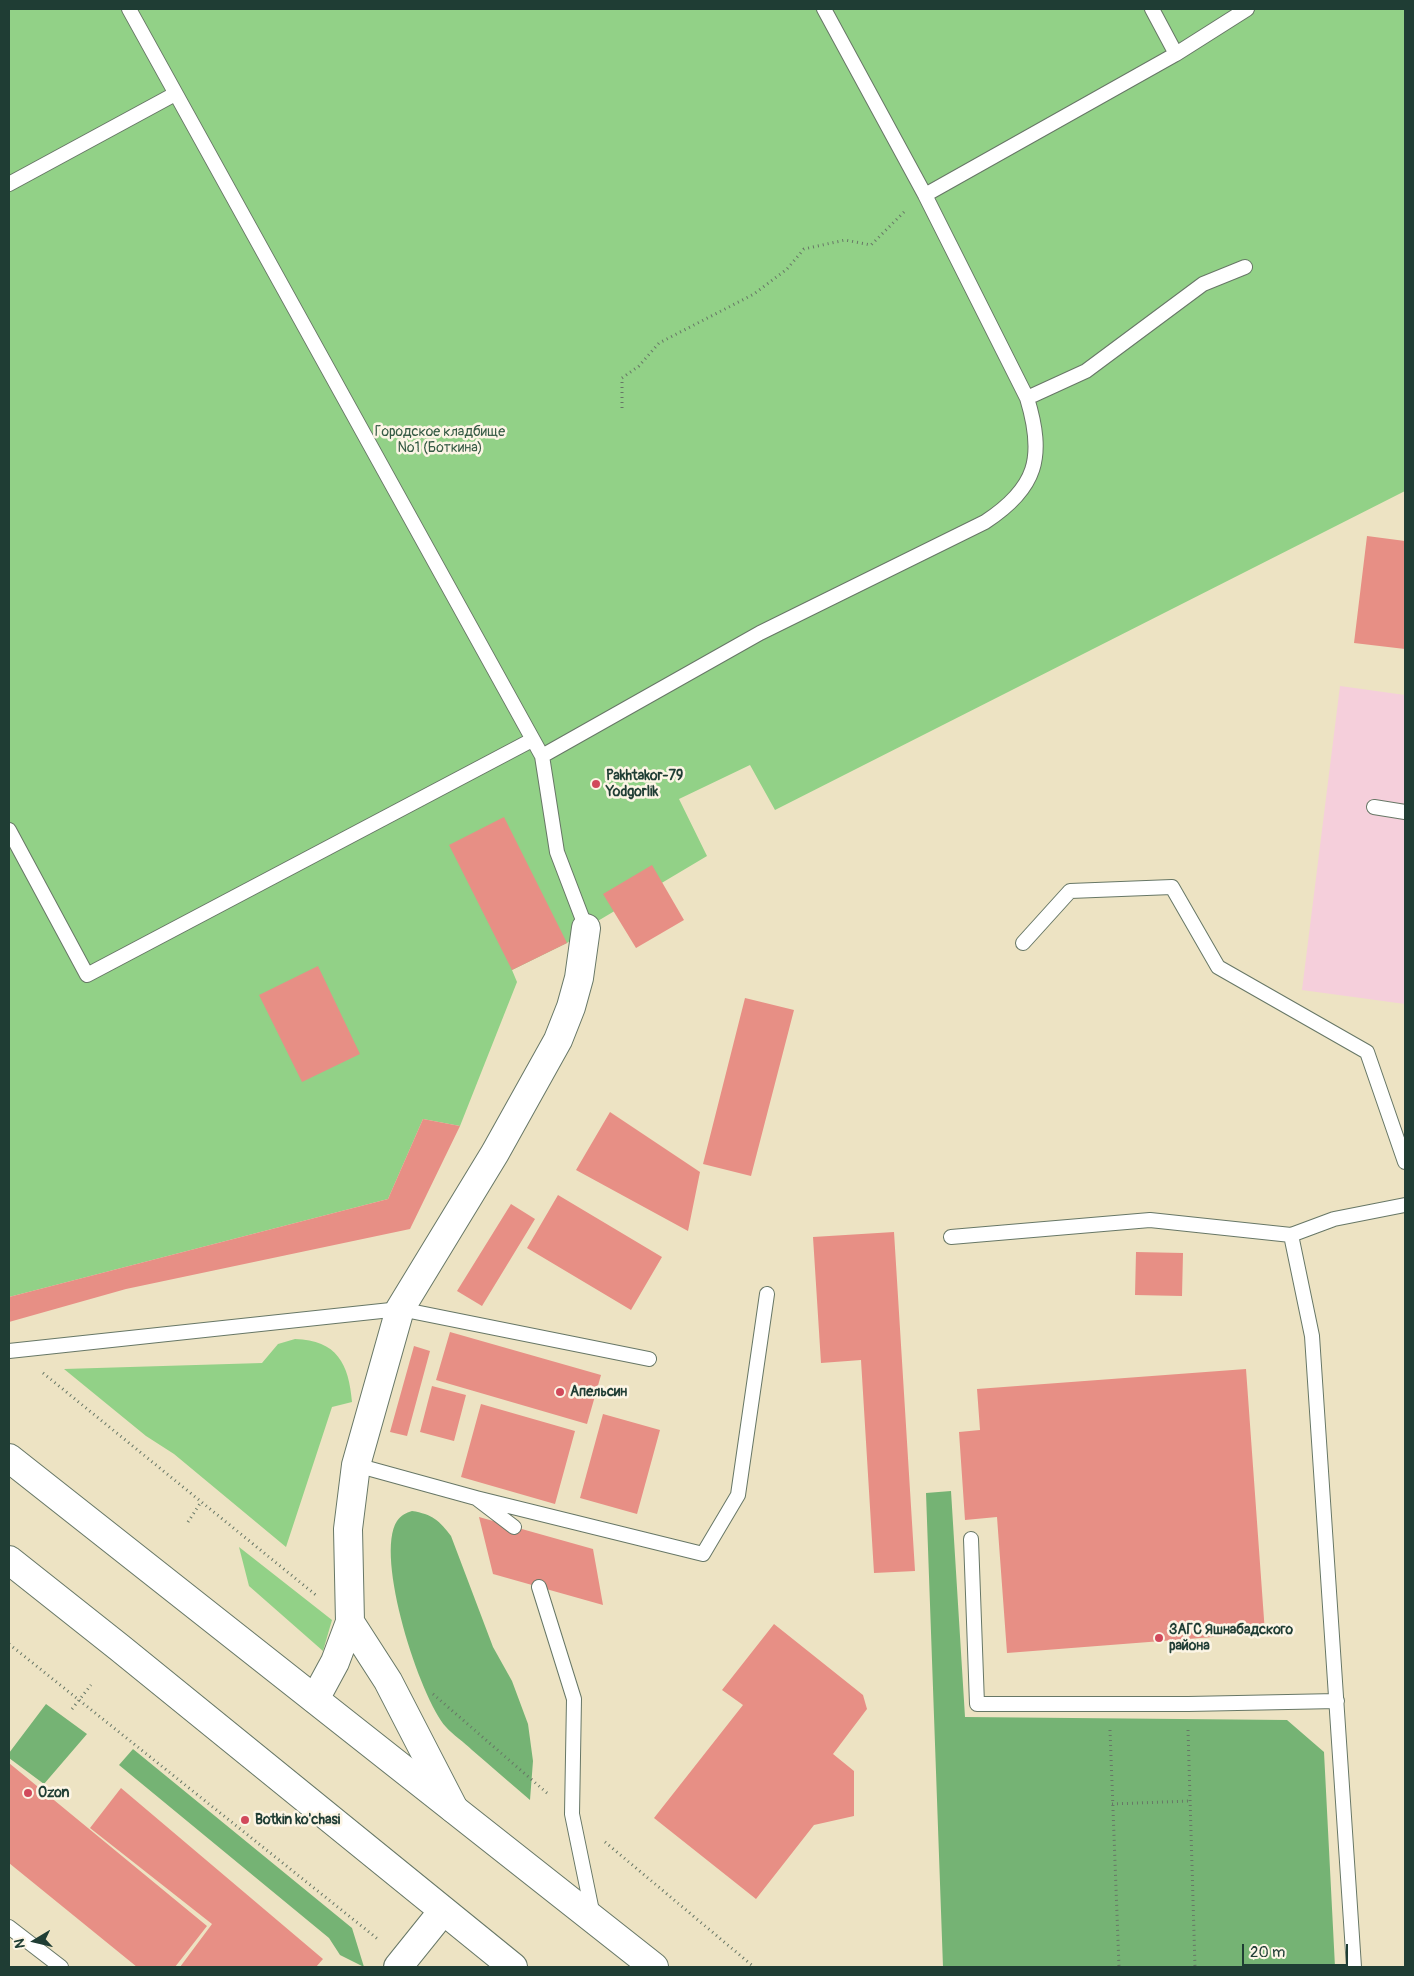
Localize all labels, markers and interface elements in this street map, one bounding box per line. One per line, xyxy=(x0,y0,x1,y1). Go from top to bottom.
park label: Городское кладбище №1 (Боткина) xyxy=(375,424,505,457)
place label: Pakhtakor-79 Yodgorlik xyxy=(606,768,683,800)
marker: Pakhtakor-79 Yodgorlik xyxy=(590,778,602,790)
place label: Апельсин xyxy=(570,1384,627,1400)
marker: Апельсин xyxy=(554,1386,566,1398)
place label: ЗАГС Яшнабадского района xyxy=(1169,1622,1293,1654)
marker: ЗАГС Яшнабадского района xyxy=(1153,1632,1165,1644)
place label: Ozon xyxy=(38,1785,69,1801)
marker: Ozon xyxy=(22,1787,34,1799)
place label: Botkin ko'chasi xyxy=(255,1812,340,1828)
marker: Botkin ko'chasi xyxy=(239,1814,251,1826)
north arrow xyxy=(10,1916,60,1966)
scale bar xyxy=(1244,1934,1350,1966)
text: N xyxy=(11,1937,29,1949)
text: 20 m xyxy=(1250,1943,1285,1962)

